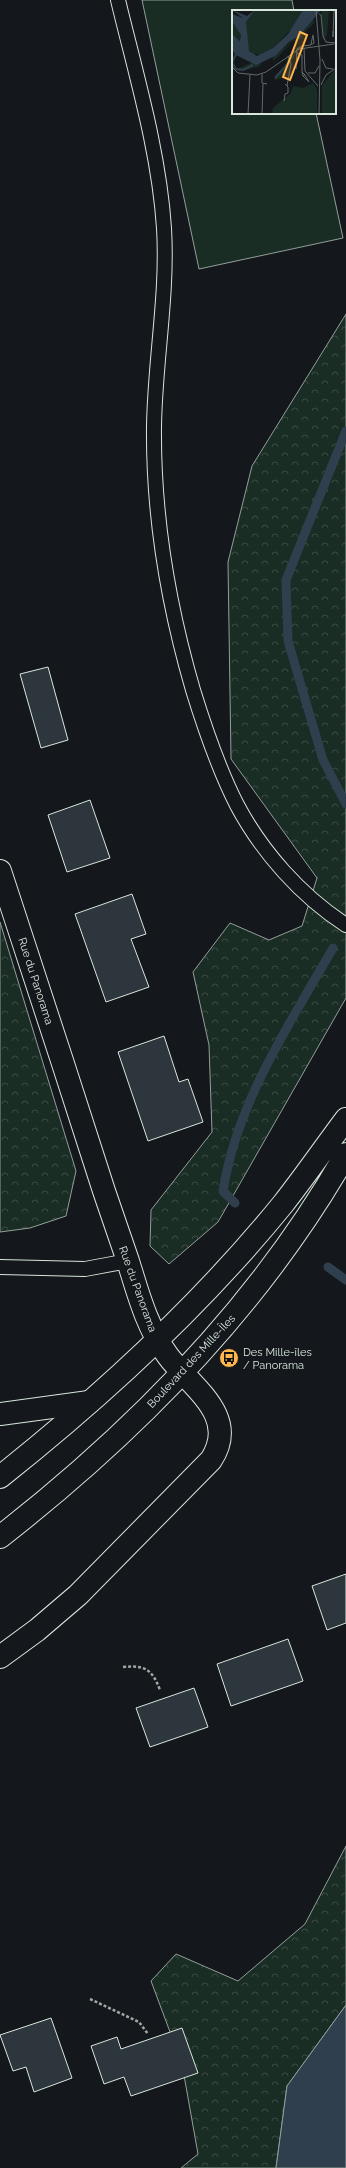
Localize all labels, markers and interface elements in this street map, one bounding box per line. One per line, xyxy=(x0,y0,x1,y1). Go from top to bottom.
inset map xyxy=(232,10,336,114)
street label: Rue du Panorama xyxy=(15,936,56,1026)
street label: Rue du Panorama xyxy=(116,1244,159,1334)
street label: Boulevard des Mille-Îles xyxy=(144,1311,238,1411)
place label: Des Mille-îles / Panorama xyxy=(243,1346,312,1372)
bus stop icon: Des Mille-îles / Panorama xyxy=(218,1347,240,1369)

